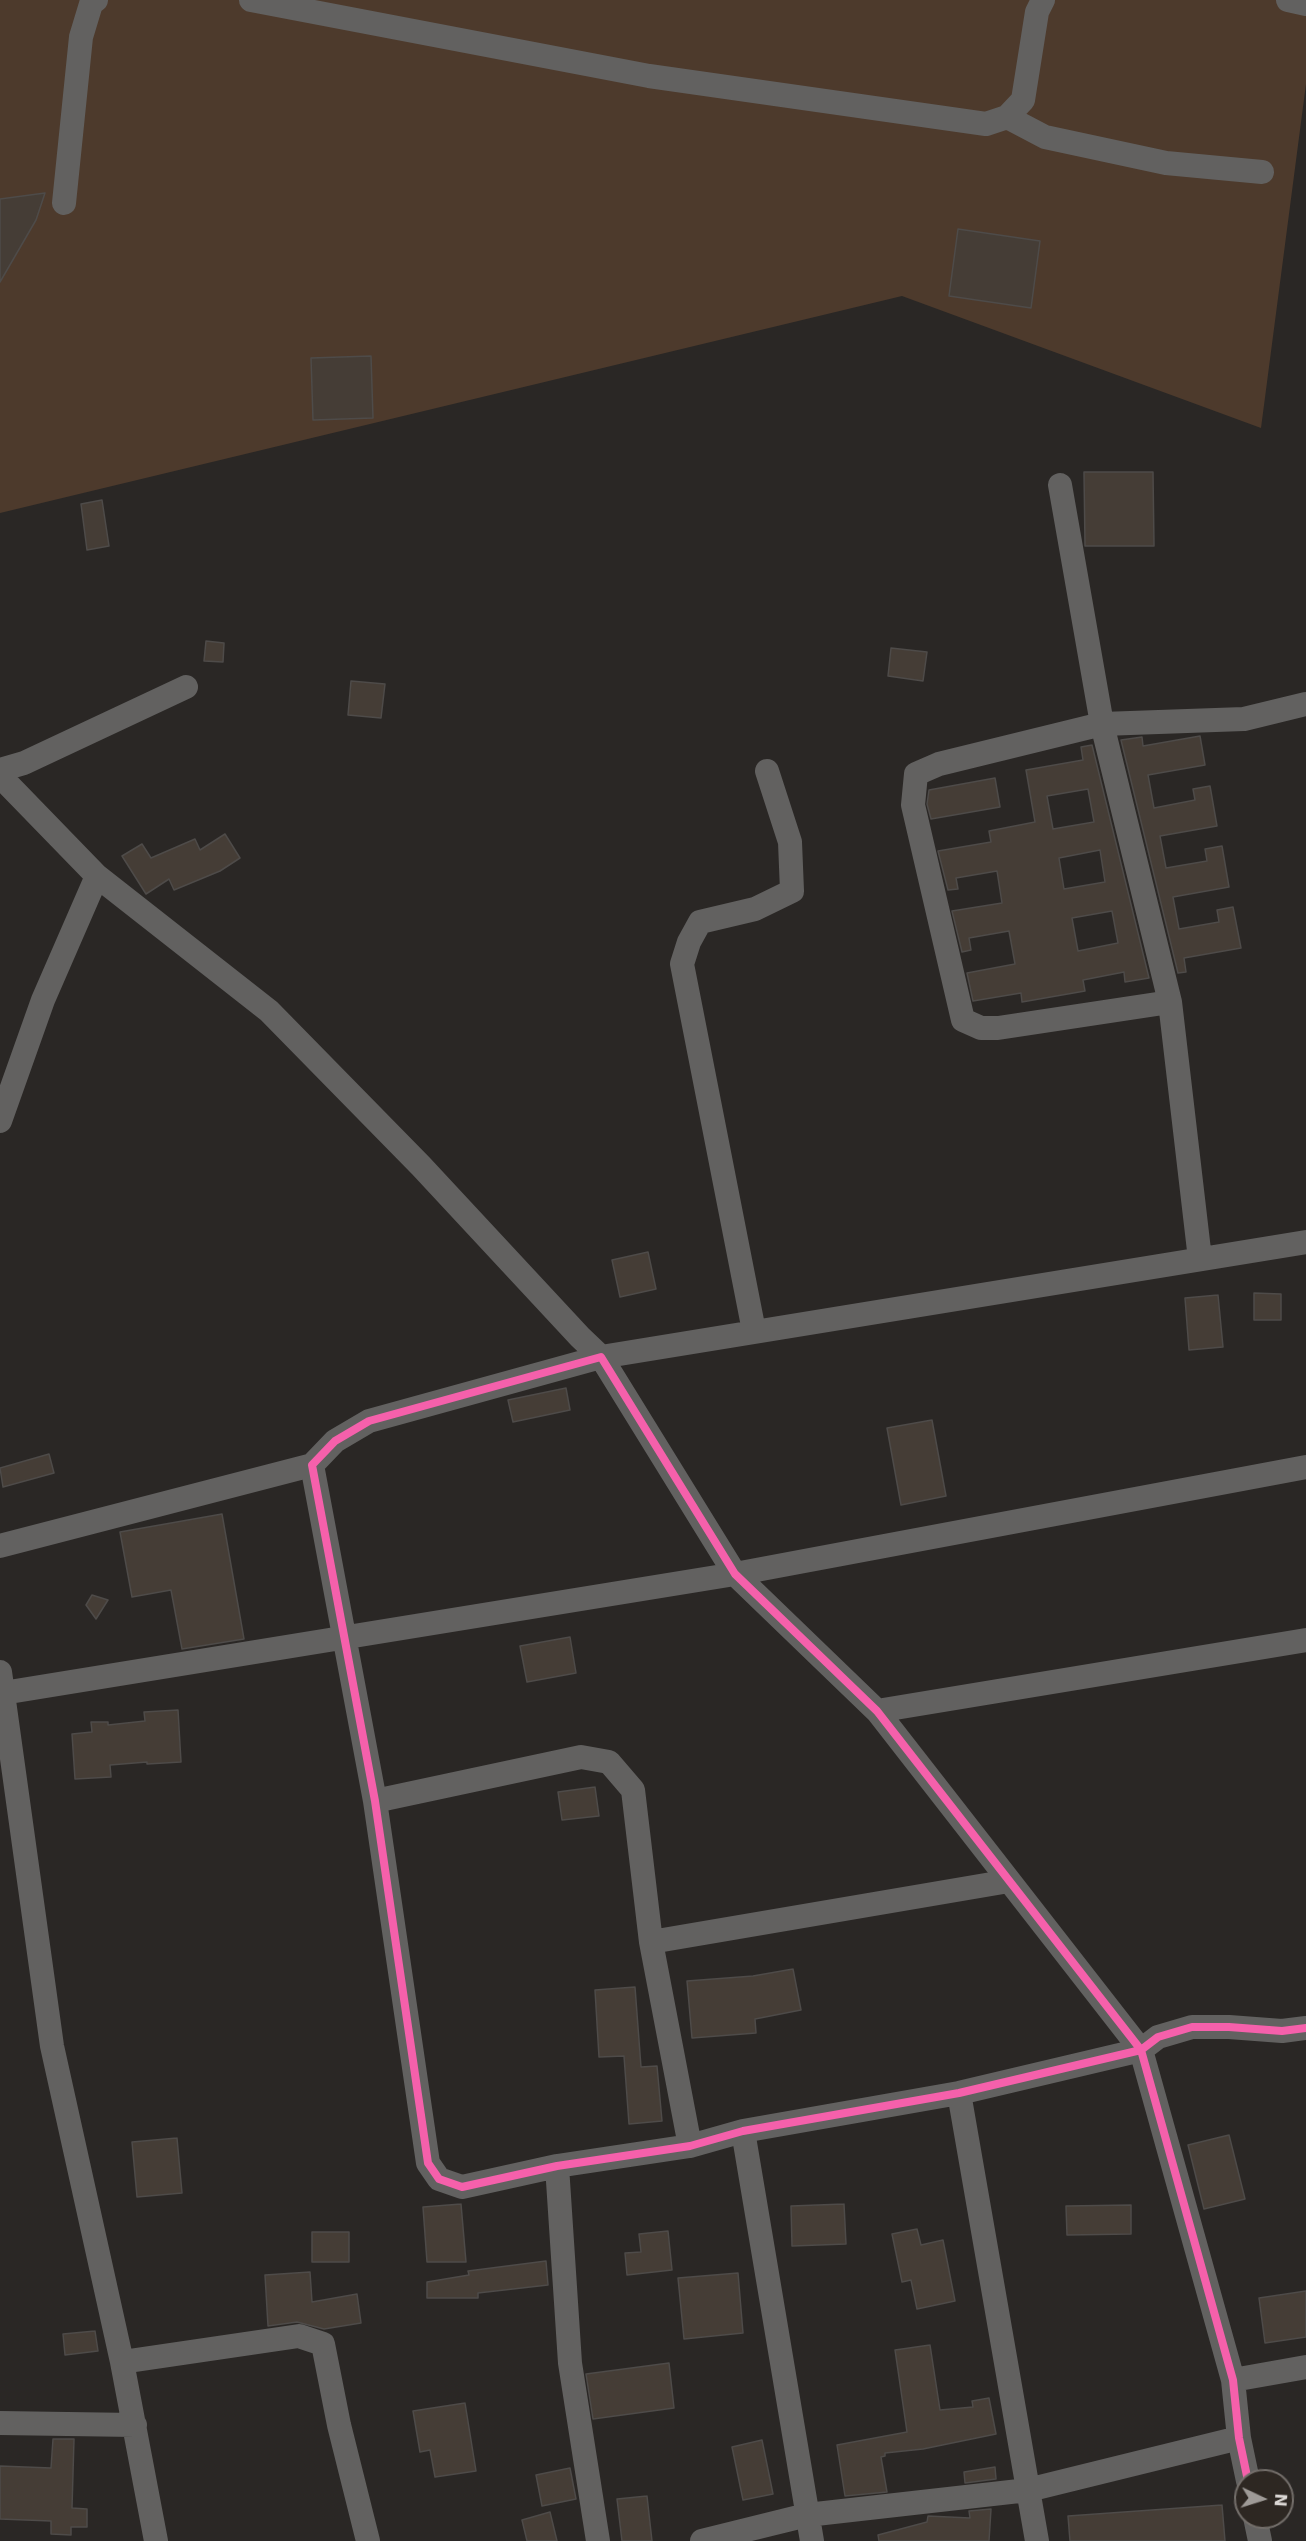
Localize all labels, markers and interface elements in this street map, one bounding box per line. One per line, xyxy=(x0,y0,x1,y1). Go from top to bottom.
north arrow xyxy=(1234,2469,1294,2529)
text: N xyxy=(1271,2493,1290,2507)

